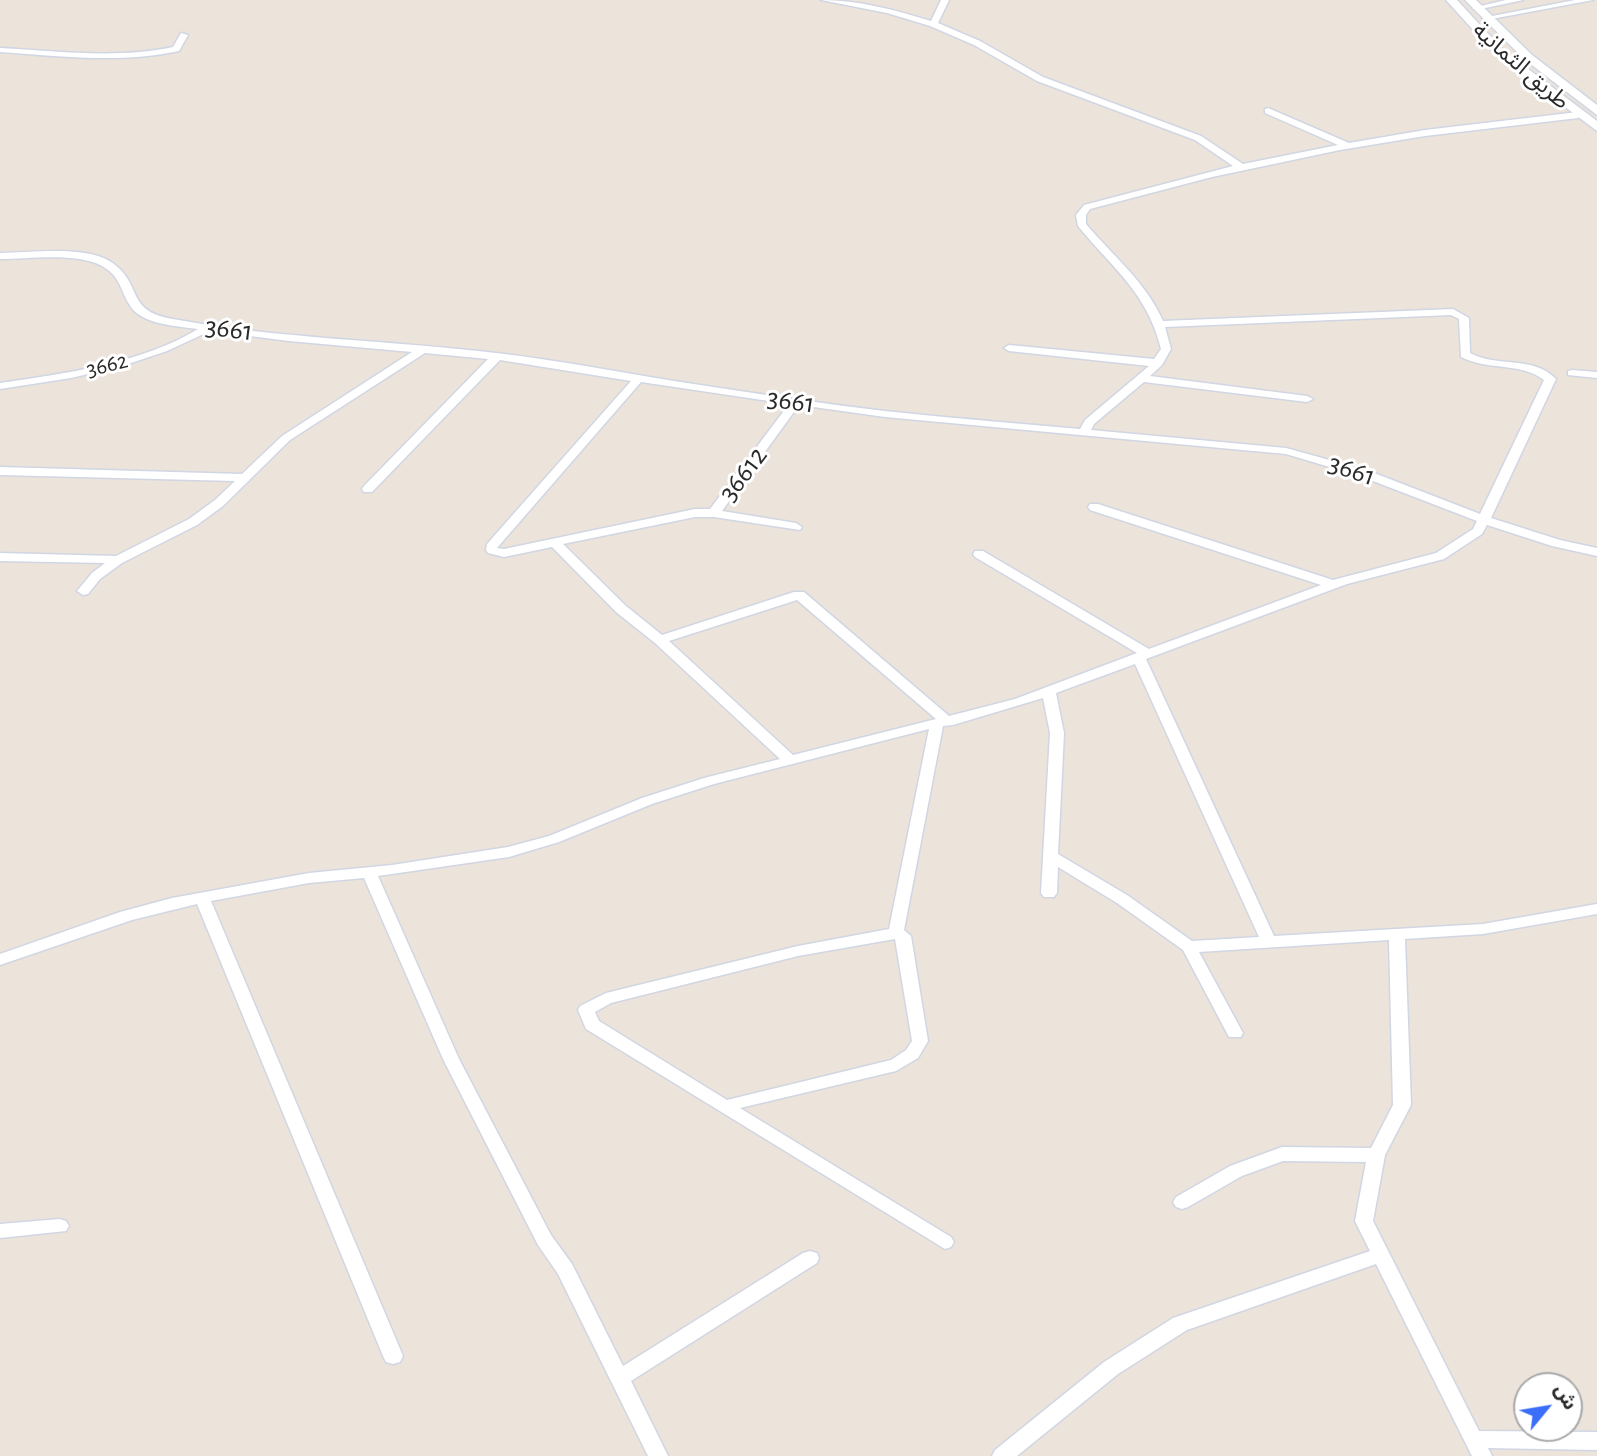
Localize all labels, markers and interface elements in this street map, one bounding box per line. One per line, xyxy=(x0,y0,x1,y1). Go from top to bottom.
street label: طريق الثمانية xyxy=(1467,16,1575,116)
street label: 3661 xyxy=(203,309,255,349)
street label: 3662 xyxy=(83,347,131,383)
street label: 3661 xyxy=(765,381,817,421)
street label: 36612 xyxy=(711,440,775,508)
street label: 3661 xyxy=(1324,446,1380,494)
north arrow xyxy=(1513,1372,1583,1442)
text: ش xyxy=(1550,1381,1580,1413)

